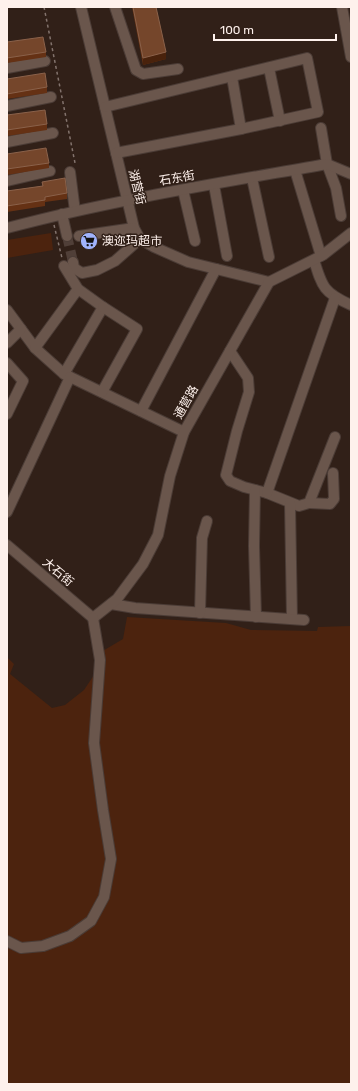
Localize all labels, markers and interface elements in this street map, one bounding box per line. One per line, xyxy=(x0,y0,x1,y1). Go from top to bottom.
scale bar xyxy=(214,16,336,42)
text: 100 m xyxy=(220,23,254,37)
street label: 湖营街 xyxy=(126,168,148,206)
street label: 石东街 xyxy=(158,168,196,188)
supermarket icon: 澳迩玛超市 xyxy=(79,231,99,251)
place label: 澳迩玛超市 xyxy=(102,234,162,248)
street label: 通营路 xyxy=(171,383,201,421)
street label: 大石街 xyxy=(40,555,76,589)

